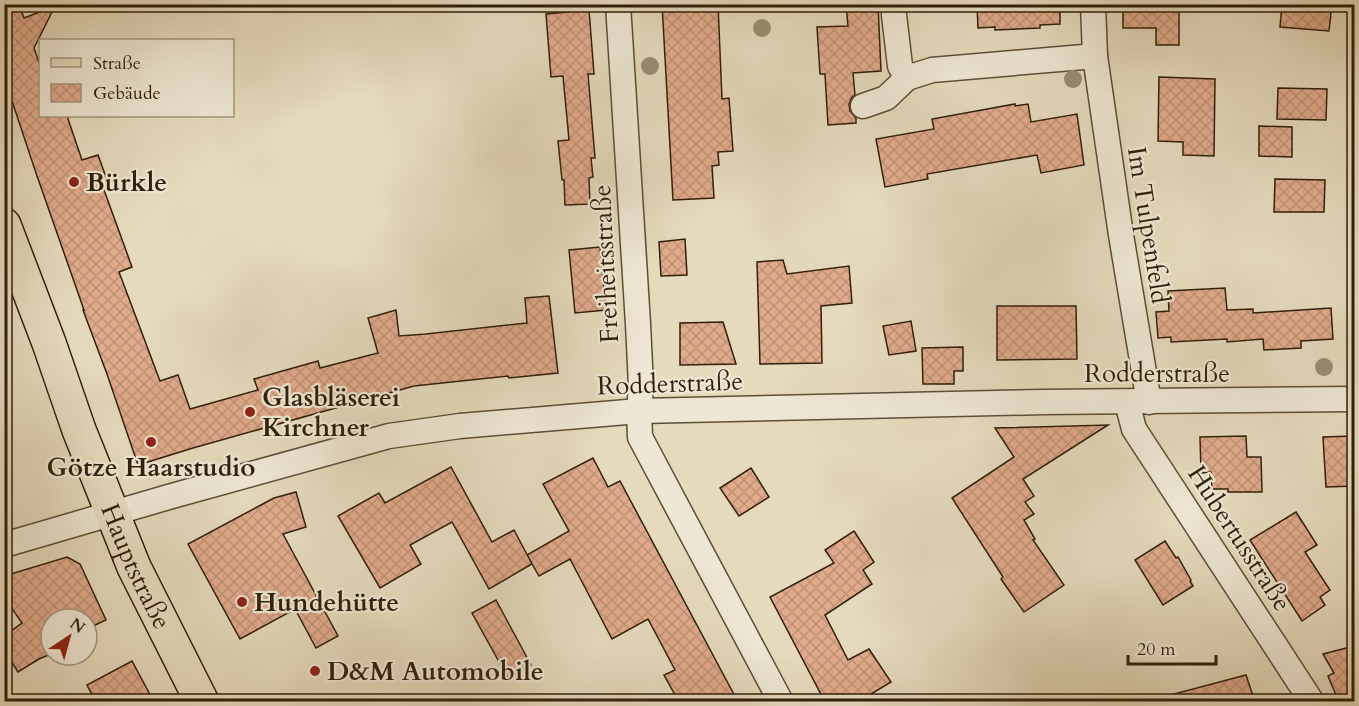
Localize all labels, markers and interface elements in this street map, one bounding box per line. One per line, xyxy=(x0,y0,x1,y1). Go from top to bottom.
legend xyxy=(39,39,234,117)
text: Straße xyxy=(93,51,141,76)
text: Gebäude xyxy=(93,81,161,106)
street label: Im Tulpenfeld xyxy=(1119,144,1178,306)
place label: Bürkle xyxy=(86,165,167,200)
marker: Bürkle xyxy=(67,175,81,189)
street label: Freiheitsstraße xyxy=(584,184,627,344)
street label: Rodderstraße xyxy=(1084,356,1230,391)
street label: Rodderstraße xyxy=(596,363,744,404)
place label: Glasbläserei Kirchner xyxy=(262,380,400,445)
marker: Glasbläserei Kirchner xyxy=(243,405,257,419)
marker: Götze Haarstudio xyxy=(144,435,158,449)
place label: Götze Haarstudio xyxy=(47,450,255,485)
street label: Hubertusstraße xyxy=(1179,459,1300,618)
street label: Hauptstraße xyxy=(92,498,179,635)
place label: Hundehütte xyxy=(254,585,399,620)
marker: Hundehütte xyxy=(235,595,249,609)
north arrow xyxy=(39,607,99,667)
text: N xyxy=(65,613,89,639)
scale bar xyxy=(1128,628,1216,666)
text: 20 m xyxy=(1137,637,1176,662)
place label: D&M Automobile xyxy=(327,654,544,689)
marker: D&M Automobile xyxy=(308,664,322,678)

